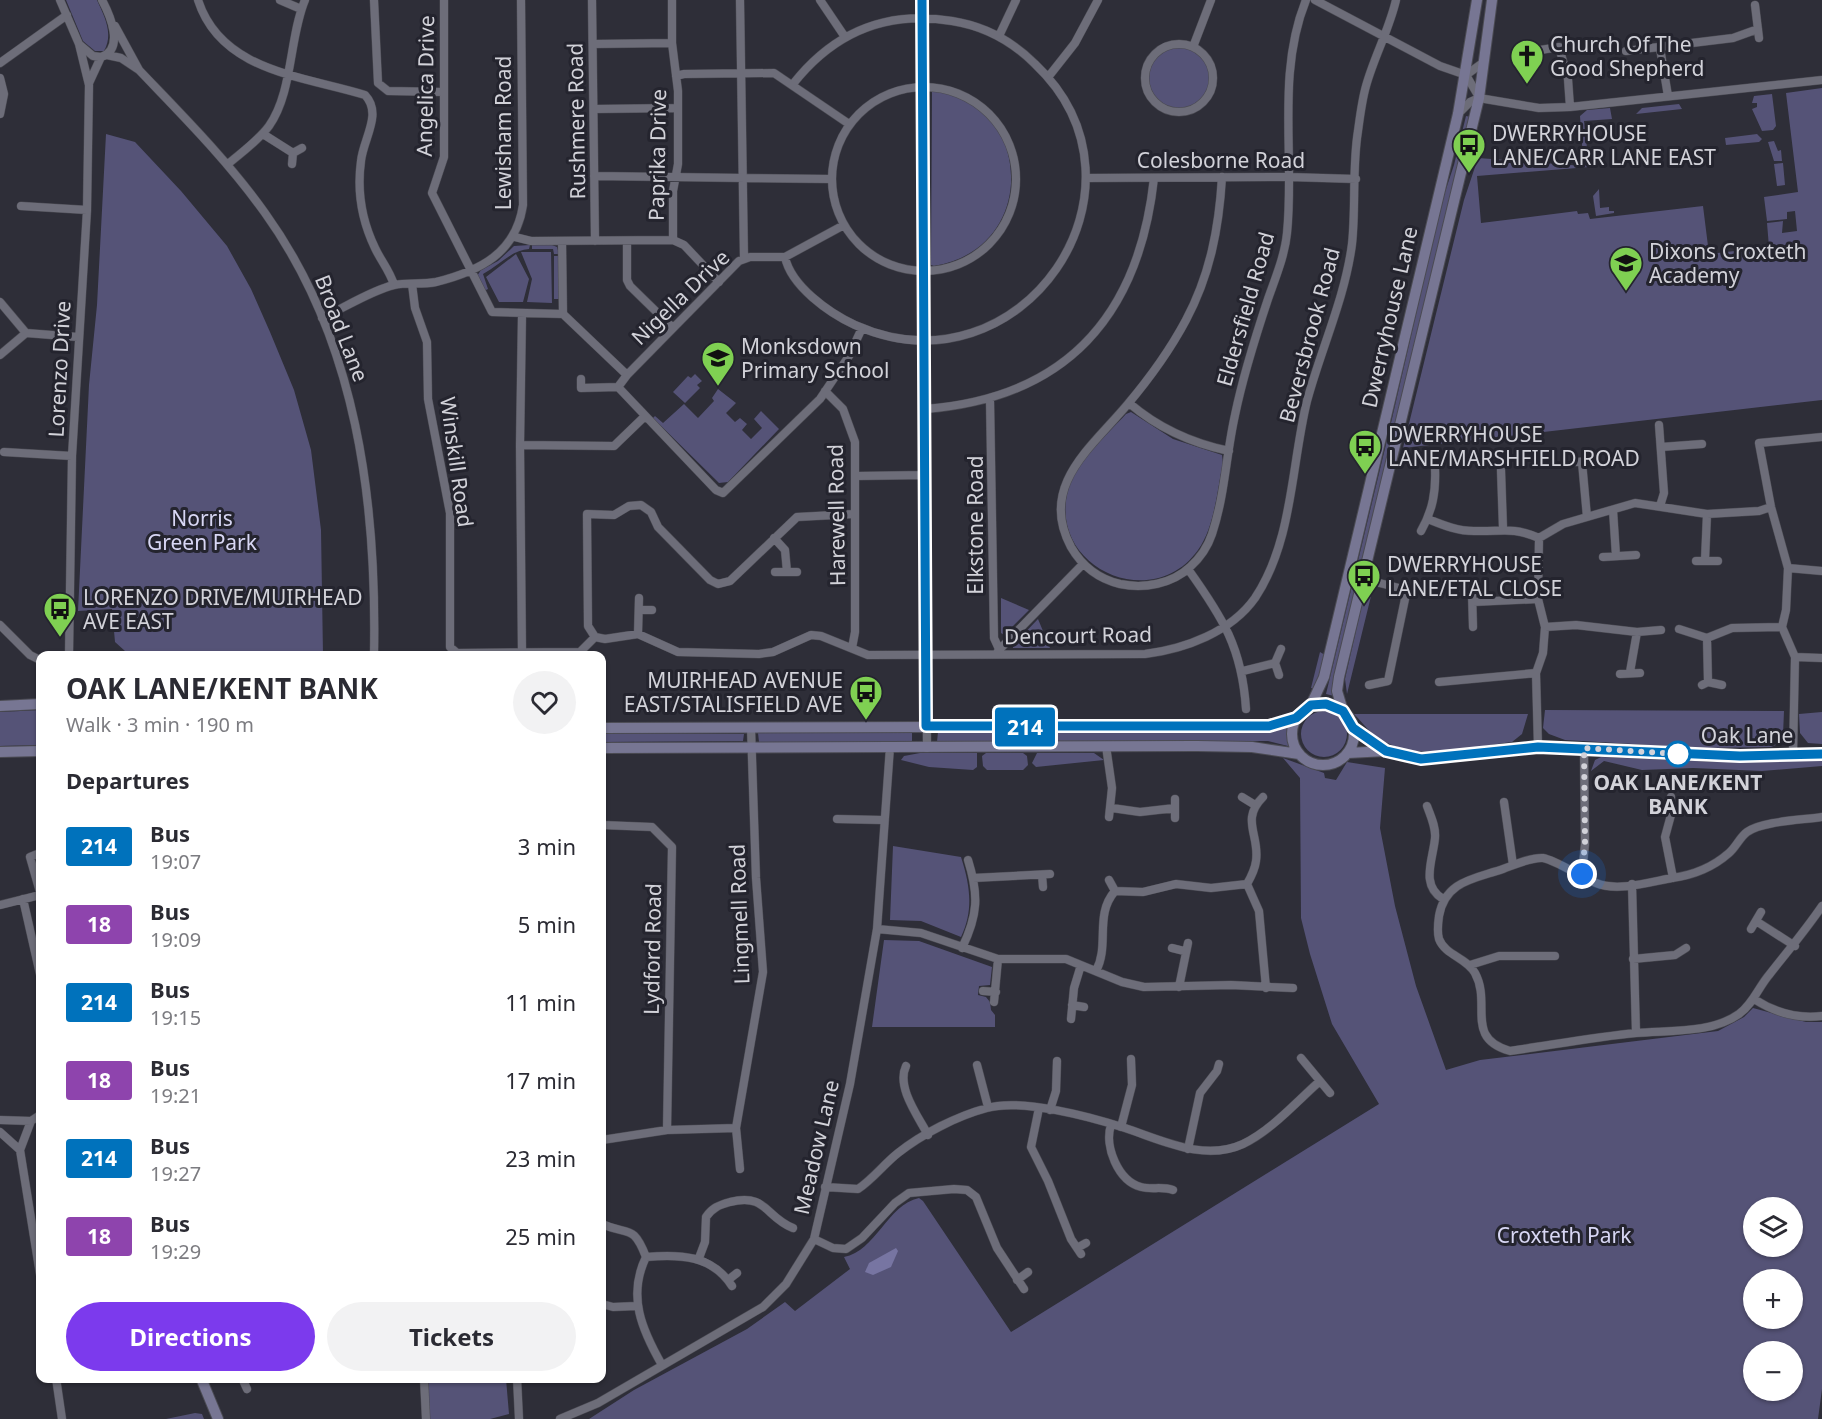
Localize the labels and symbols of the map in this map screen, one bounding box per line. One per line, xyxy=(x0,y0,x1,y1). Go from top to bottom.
street label: Angelica Drive xyxy=(410,15,440,157)
place label: Church Of The Good Shepherd xyxy=(1550,30,1704,82)
church icon: Church Of The Good Shepherd xyxy=(1509,38,1545,85)
street label: Rushmere Road xyxy=(561,42,591,200)
street label: Lewisham Road xyxy=(489,56,517,210)
street label: Paprika Drive xyxy=(642,89,672,221)
place label: DWERRYHOUSE LANE/CARR LANE EAST xyxy=(1492,119,1716,171)
bus stop icon: DWERRYHOUSE LANE/CARR LANE EAST xyxy=(1451,127,1487,174)
street label: Colesborne Road xyxy=(1137,146,1305,174)
street label: Dwerryhouse Lane xyxy=(1355,224,1423,410)
street label: Eldersfield Road xyxy=(1210,229,1280,389)
place label: Dixons Croxteth Academy xyxy=(1649,237,1807,289)
street label: Nigella Drive xyxy=(625,243,735,351)
street label: Beversbrook Road xyxy=(1272,244,1346,426)
school or university icon: Dixons Croxteth Academy xyxy=(1608,245,1644,292)
street label: Broad Lane xyxy=(309,271,375,385)
street label: Lorenzo Drive xyxy=(41,300,77,438)
place label: Monksdown Primary School xyxy=(741,332,889,384)
school or university icon: Monksdown Primary School xyxy=(700,340,736,387)
street label: Winskill Road xyxy=(434,395,480,529)
place label: DWERRYHOUSE LANE/MARSHFIELD ROAD xyxy=(1388,420,1640,472)
bus stop icon: DWERRYHOUSE LANE/MARSHFIELD ROAD xyxy=(1347,428,1383,475)
street label: Harewell Road xyxy=(821,444,851,586)
street label: Elkstone Road xyxy=(961,455,989,595)
park label: Norris Green Park xyxy=(147,504,258,556)
place label: DWERRYHOUSE LANE/ETAL CLOSE xyxy=(1387,550,1562,602)
bus stop icon: DWERRYHOUSE LANE/ETAL CLOSE xyxy=(1346,558,1382,605)
place label: LORENZO DRIVE/MUIRHEAD AVE EAST xyxy=(83,583,363,635)
bus stop icon: LORENZO DRIVE/MUIRHEAD AVE EAST xyxy=(42,591,78,638)
street label: Dencourt Road xyxy=(1004,620,1152,650)
place label: MUIRHEAD AVENUE EAST/STALISFIELD AVE xyxy=(624,666,843,718)
bus stop icon: MUIRHEAD AVENUE EAST/STALISFIELD AVE xyxy=(848,674,884,721)
line badge: 214 xyxy=(990,708,1060,746)
street label: Oak Lane xyxy=(1701,721,1793,749)
marker: OAK LANE/KENT BANK xyxy=(1665,741,1691,767)
place label: OAK LANE/KENT BANK xyxy=(1594,768,1762,820)
street label: Lingmell Road xyxy=(723,843,755,985)
your location xyxy=(1567,859,1597,889)
street label: Lydford Road xyxy=(637,883,667,1015)
street label: Meadow Lane xyxy=(787,1077,845,1217)
park label: Croxteth Park xyxy=(1497,1221,1632,1249)

